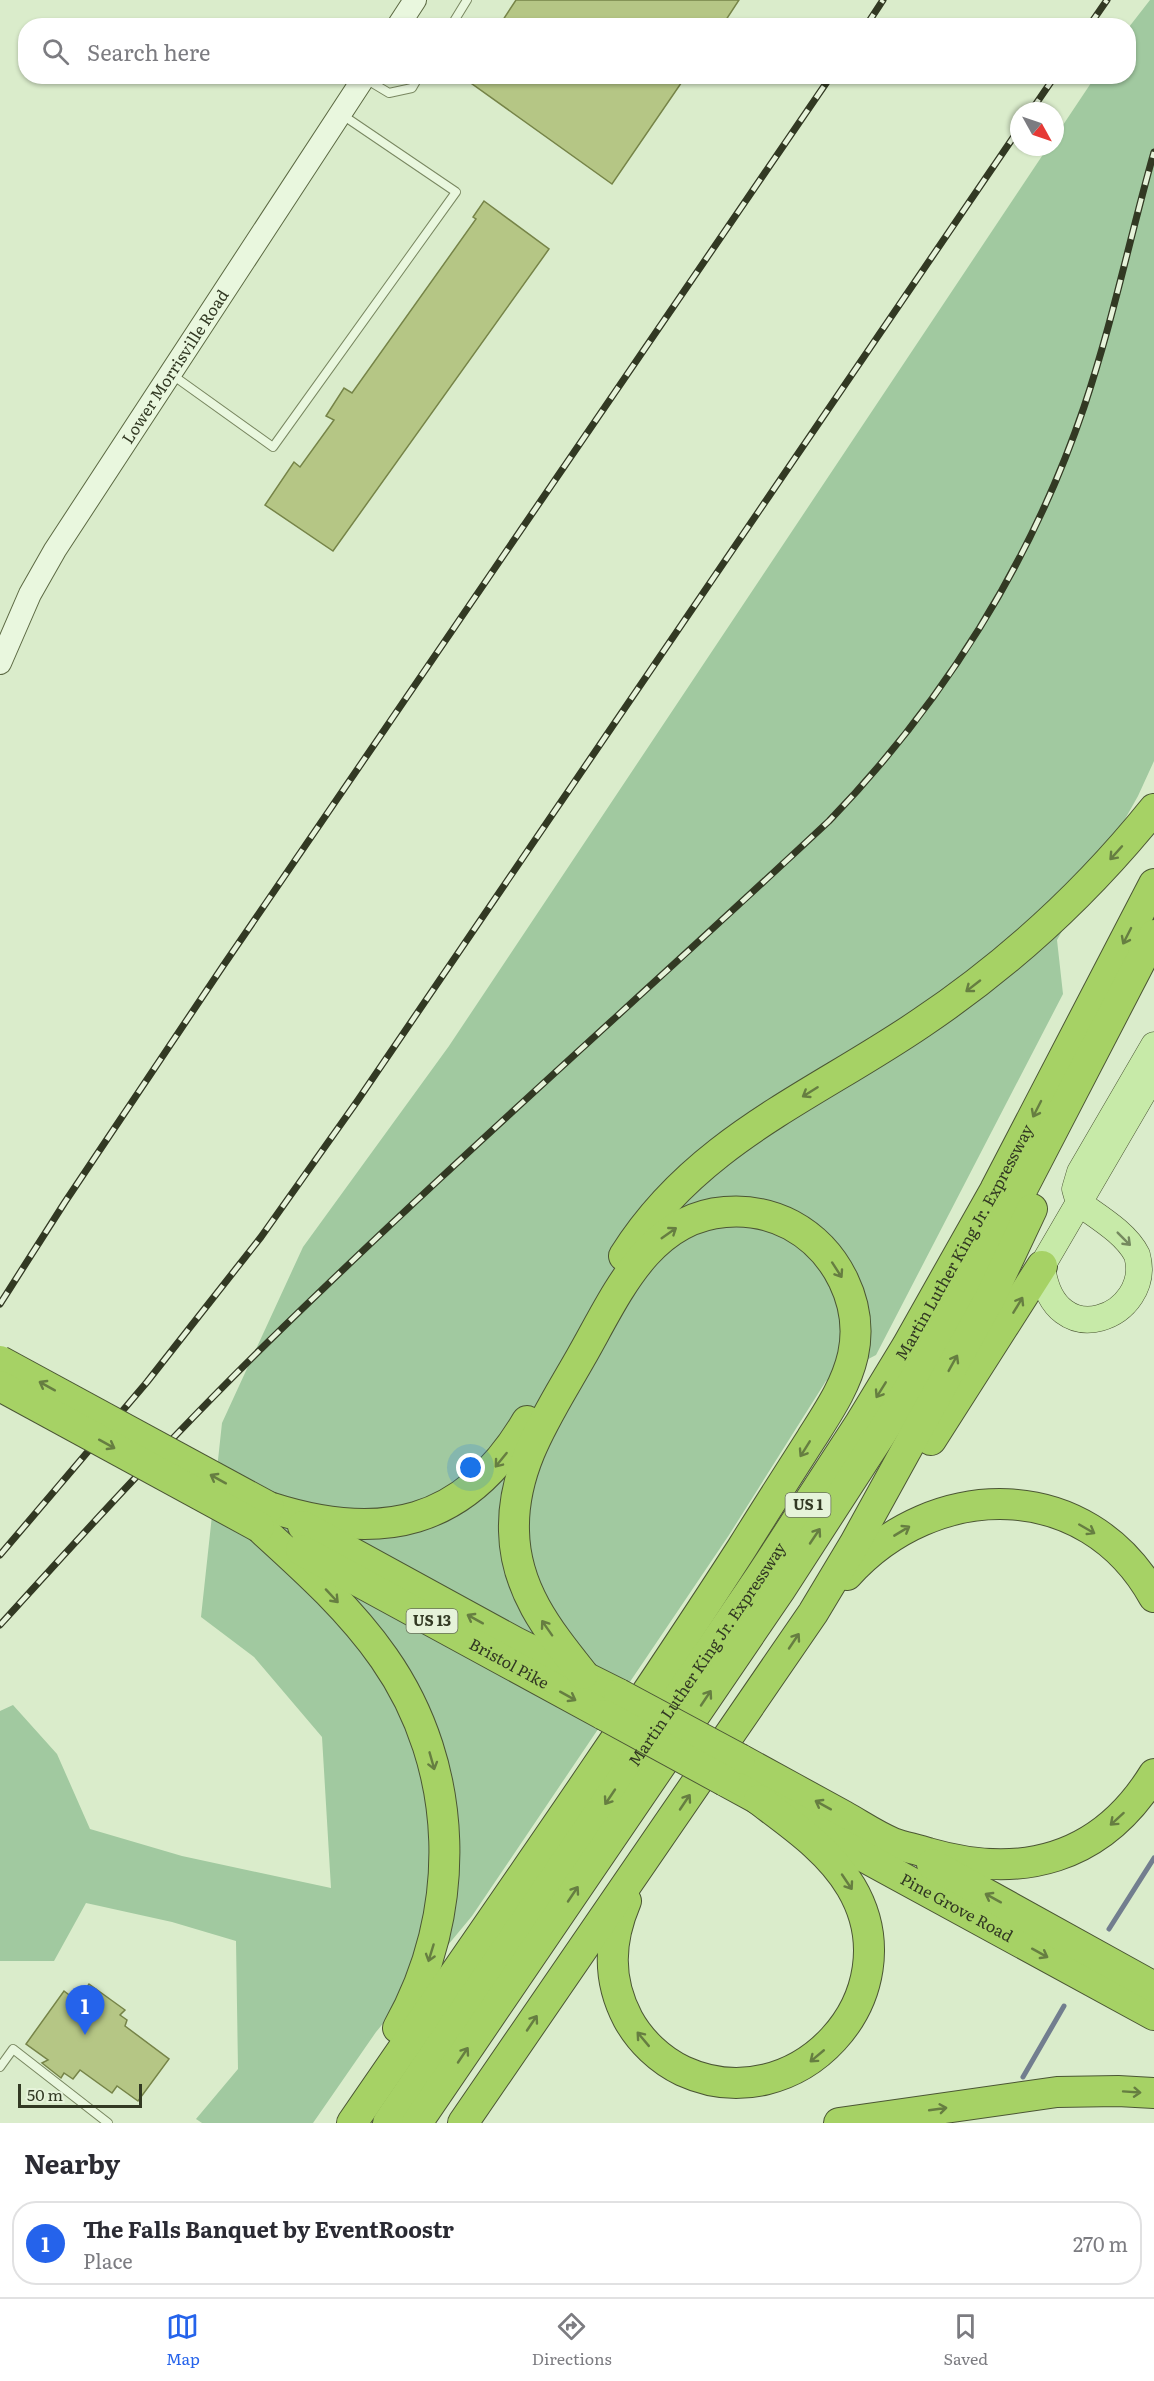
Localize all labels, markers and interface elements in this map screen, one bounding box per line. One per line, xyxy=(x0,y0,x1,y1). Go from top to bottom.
search box xyxy=(18,18,1136,84)
icon: search xyxy=(39,35,72,68)
text: Search here xyxy=(87,35,210,68)
north arrow xyxy=(1010,102,1064,156)
street label: Lower Morrisville Road xyxy=(115,284,234,448)
one-way arrow xyxy=(1109,846,1123,861)
one-way arrow xyxy=(1121,927,1132,945)
one-way arrow xyxy=(965,979,981,992)
one-way arrow xyxy=(802,1087,819,1099)
one-way arrow xyxy=(1031,1100,1042,1118)
street label: Martin Luther King Jr. Expressway xyxy=(888,1119,1039,1364)
one-way arrow xyxy=(660,1227,676,1239)
one-way arrow xyxy=(1117,1232,1131,1247)
one-way arrow xyxy=(832,1261,844,1278)
one-way arrow xyxy=(1013,1297,1025,1314)
one-way arrow xyxy=(947,1355,959,1372)
one-way arrow xyxy=(38,1380,56,1391)
one-way arrow xyxy=(874,1381,886,1398)
one-way arrow xyxy=(97,1439,115,1450)
one-way arrow xyxy=(798,1440,810,1457)
one-way arrow xyxy=(495,1451,508,1467)
your location xyxy=(456,1453,485,1482)
one-way arrow xyxy=(210,1473,227,1485)
road number: US 1 xyxy=(786,1493,830,1517)
one-way arrow xyxy=(1078,1523,1095,1535)
one-way arrow xyxy=(893,1524,910,1536)
one-way arrow xyxy=(810,1528,822,1545)
street label: Martin Luther King Jr. Expressway xyxy=(622,1536,791,1771)
one-way arrow xyxy=(325,1588,339,1603)
road number: US 13 xyxy=(406,1609,458,1633)
one-way arrow xyxy=(466,1613,484,1624)
one-way arrow xyxy=(541,1620,553,1636)
street label: Bristol Pike xyxy=(465,1631,554,1694)
one-way arrow xyxy=(788,1634,800,1650)
one-way arrow xyxy=(700,1690,712,1706)
one-way arrow xyxy=(559,1691,577,1702)
one-way arrow xyxy=(427,1751,438,1770)
one-way arrow xyxy=(604,1788,616,1805)
one-way arrow xyxy=(678,1794,691,1811)
one-way arrow xyxy=(815,1799,832,1811)
one-way arrow xyxy=(1110,1812,1125,1826)
street label: Pine Grove Road xyxy=(897,1866,1018,1947)
one-way arrow xyxy=(841,1874,853,1890)
one-way arrow xyxy=(567,1886,579,1902)
one-way arrow xyxy=(984,1892,1002,1903)
one-way arrow xyxy=(425,1943,436,1962)
one-way arrow xyxy=(1031,1947,1048,1959)
pin: 1 xyxy=(66,1986,104,2035)
one-way arrow xyxy=(526,2015,538,2031)
one-way arrow xyxy=(636,2032,650,2047)
one-way arrow xyxy=(457,2047,469,2063)
one-way arrow xyxy=(810,2049,825,2063)
scale bar xyxy=(18,2081,142,2108)
text: 50 m xyxy=(27,2082,63,2106)
one-way arrow xyxy=(1122,2086,1142,2097)
one-way arrow xyxy=(928,2104,948,2115)
text: Nearby xyxy=(24,2143,120,2182)
text: The Falls Banquet by EventRoostr xyxy=(83,2212,454,2245)
text: 1 xyxy=(41,2228,50,2258)
text: 270 m xyxy=(1073,2228,1128,2258)
text: Place xyxy=(83,2245,133,2275)
tab: Map xyxy=(166,2310,200,2370)
tab: Directions xyxy=(532,2310,612,2370)
tab: Saved xyxy=(944,2310,988,2370)

